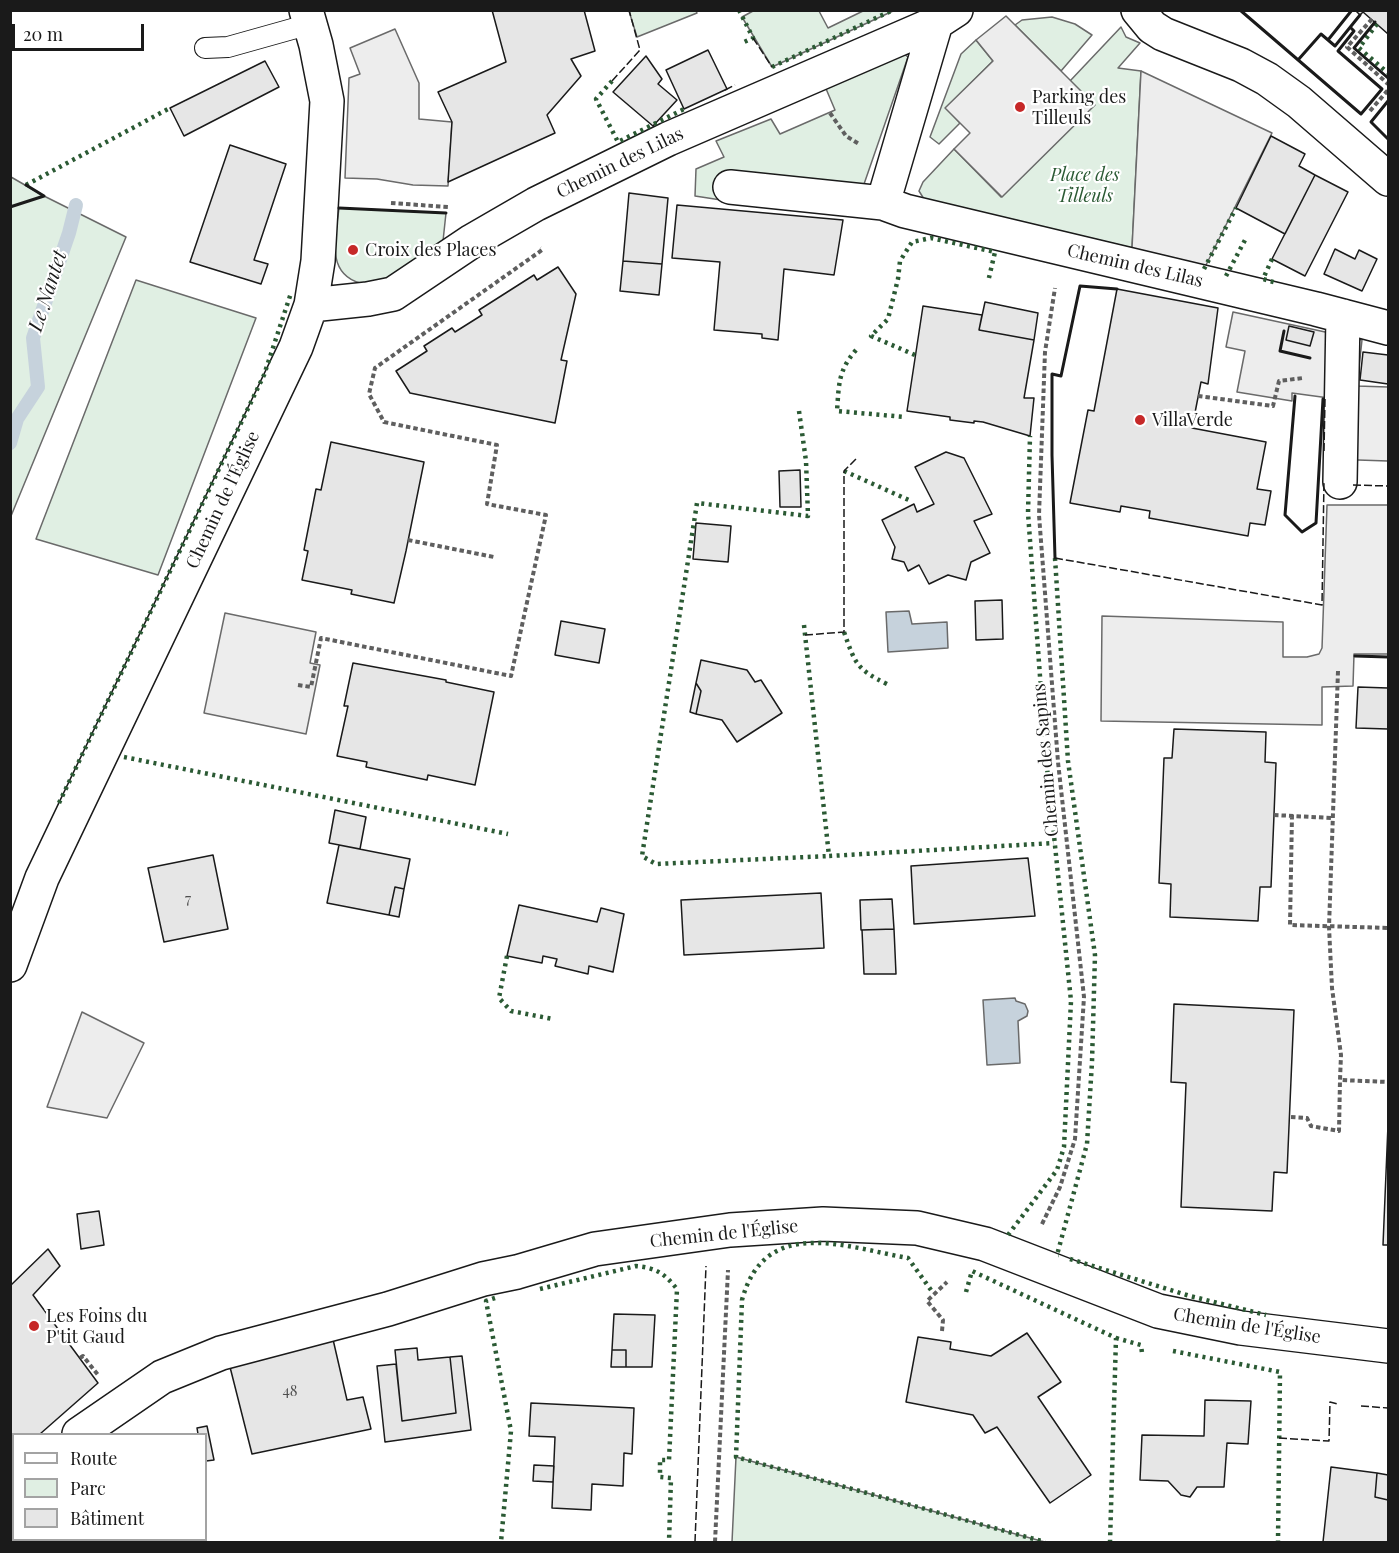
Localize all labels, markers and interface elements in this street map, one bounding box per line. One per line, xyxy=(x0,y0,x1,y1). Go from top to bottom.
scale bar xyxy=(15,12,147,50)
text: 20 m xyxy=(23,22,63,46)
place label: Parking des Tilleuls xyxy=(1032,86,1126,128)
marker: Parking des Tilleuls xyxy=(1013,100,1027,114)
street label: Chemin des Lilas xyxy=(553,123,687,203)
park label: Place des Tilleuls xyxy=(1050,164,1120,207)
place label: Croix des Places xyxy=(365,239,496,261)
street label: Chemin des Lilas xyxy=(1065,240,1205,292)
marker: Croix des Places xyxy=(346,243,360,257)
water label: Le Nantet xyxy=(24,248,72,334)
place label: VillaVerde xyxy=(1152,409,1233,431)
marker: VillaVerde xyxy=(1133,413,1147,427)
street label: Chemin de l'Église xyxy=(182,428,264,572)
street label: Chemin des Sapins xyxy=(1029,682,1063,838)
house number: 7 xyxy=(185,890,191,908)
street label: Chemin de l'Église xyxy=(649,1215,799,1253)
street label: Chemin de l'Église xyxy=(1172,1304,1322,1348)
place label: Les Foins du P'tit Gaud xyxy=(46,1305,147,1348)
marker: Les Foins du P'tit Gaud xyxy=(27,1319,41,1333)
house number: 48 xyxy=(282,1382,298,1400)
legend xyxy=(12,1433,207,1541)
text: Route xyxy=(70,1446,117,1470)
text: Parc xyxy=(70,1476,106,1500)
text: Bâtiment xyxy=(70,1506,144,1530)

